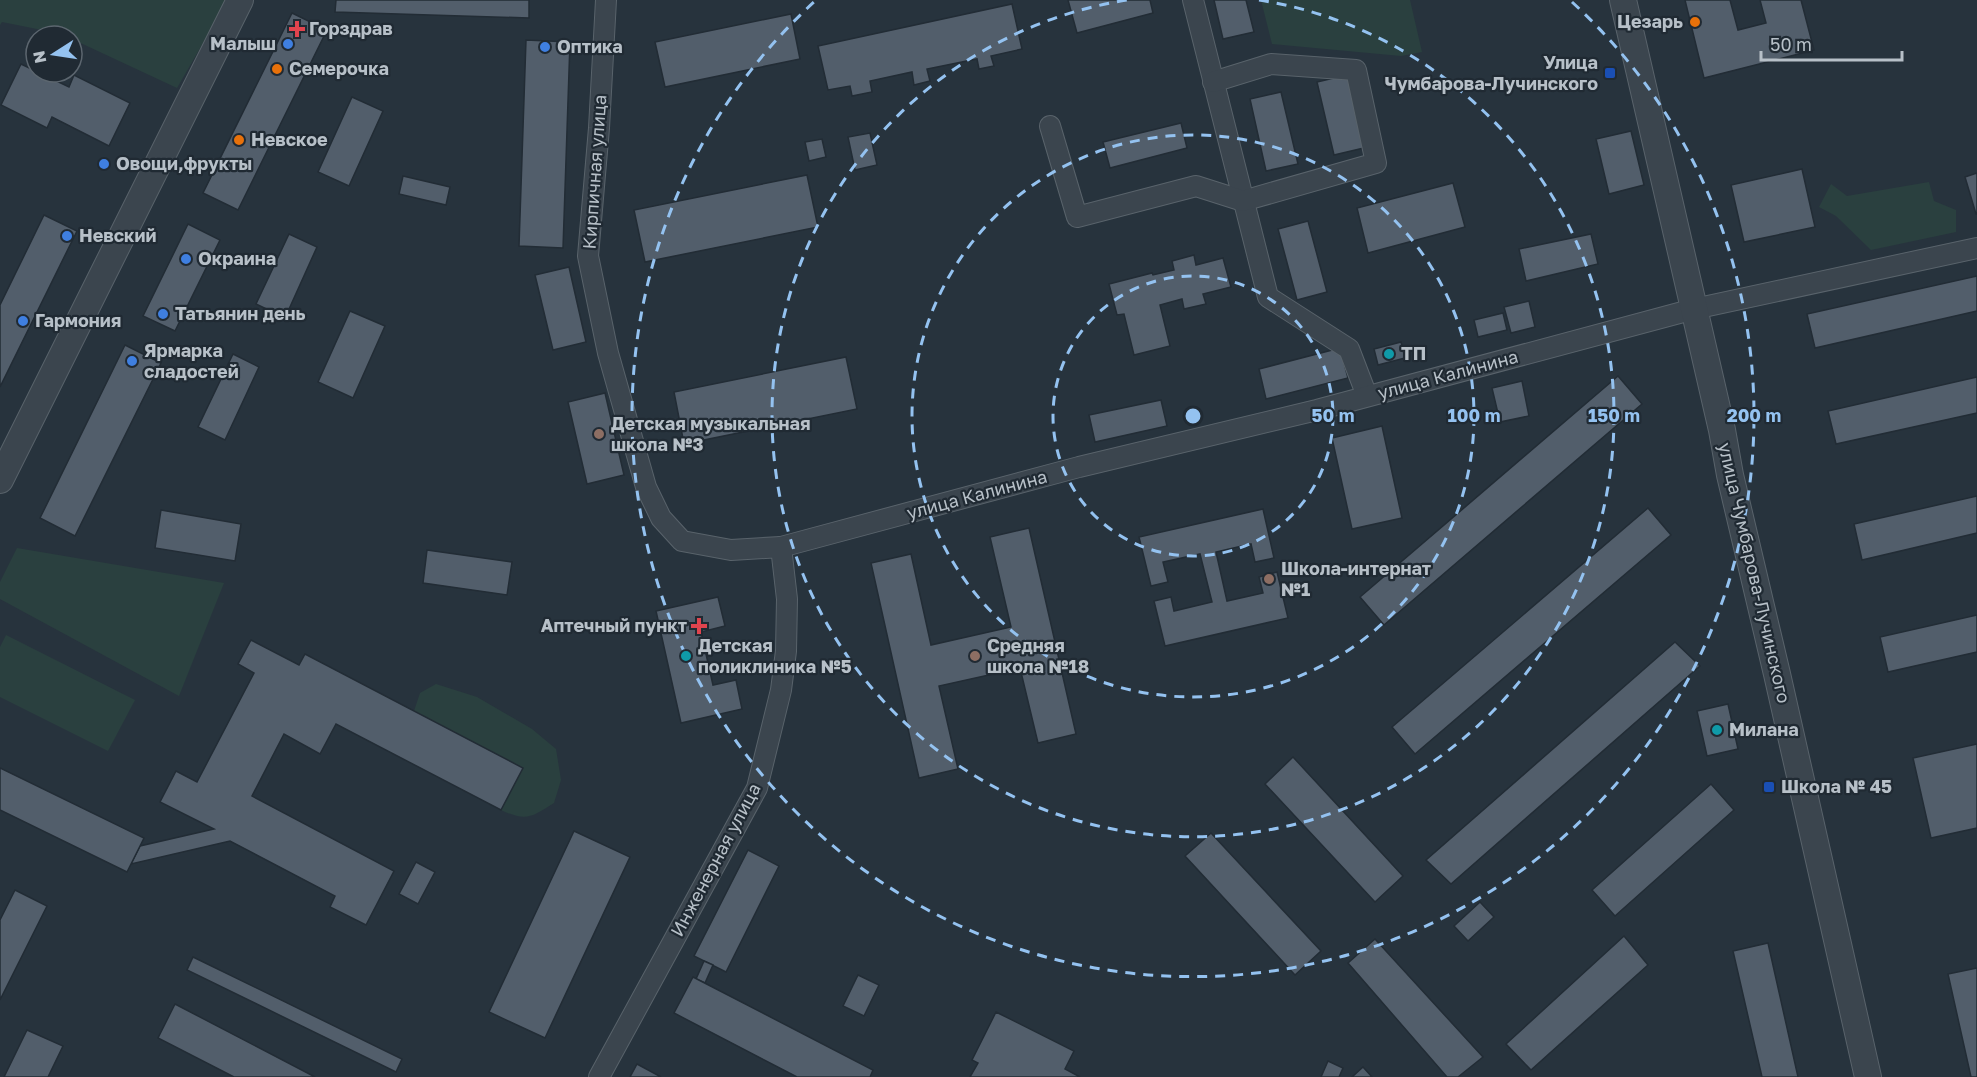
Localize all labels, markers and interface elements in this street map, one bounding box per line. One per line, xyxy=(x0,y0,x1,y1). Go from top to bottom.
place label: Цезарь xyxy=(1617,10,1683,32)
marker: Цезарь xyxy=(1688,15,1702,29)
place label: Горздрав xyxy=(309,17,393,39)
marker: Горздрав xyxy=(290,22,304,36)
north arrow xyxy=(24,24,84,84)
scale bar xyxy=(1761,24,1902,62)
place label: Малыш xyxy=(210,32,276,54)
text: 50 m xyxy=(1770,33,1812,55)
place label: Оптика xyxy=(557,35,623,57)
marker: Малыш xyxy=(281,37,295,51)
marker: Оптика xyxy=(538,40,552,54)
text: N xyxy=(28,49,50,65)
place label: Улица Чумбарова-Лучинского xyxy=(1384,51,1598,94)
place label: Семерочка xyxy=(289,57,389,79)
marker: Семерочка xyxy=(270,62,284,76)
marker: Улица Чумбарова-Лучинского xyxy=(1603,66,1617,80)
street label: Кирпичная улица xyxy=(578,94,610,250)
place label: Невское xyxy=(251,128,328,150)
marker: Невское xyxy=(232,133,246,147)
place label: Овощи,фрукты xyxy=(116,152,252,174)
marker: Овощи,фрукты xyxy=(97,157,111,171)
place label: Невский xyxy=(79,224,157,246)
marker: Невский xyxy=(60,229,74,243)
place label: Окраина xyxy=(198,247,276,269)
marker: Окраина xyxy=(179,252,193,266)
place label: Татьянин день xyxy=(175,302,306,324)
marker: Татьянин день xyxy=(156,307,170,321)
place label: Гармония xyxy=(35,309,121,331)
marker: Гармония xyxy=(16,314,30,328)
place label: Ярмарка сладостей xyxy=(144,339,239,382)
place label: ТП xyxy=(1401,342,1426,364)
street label: улица Калинина xyxy=(1375,345,1520,403)
marker: ТП xyxy=(1382,347,1396,361)
marker: Ярмарка сладостей xyxy=(125,354,139,368)
text: 50 m xyxy=(1312,404,1354,426)
text: 100 m xyxy=(1448,404,1500,426)
text: 150 m xyxy=(1588,404,1640,426)
text: 200 m xyxy=(1727,404,1781,426)
centre of rings xyxy=(1183,406,1203,426)
place label: Детская музыкальная школа №3 xyxy=(611,412,811,455)
marker: Детская музыкальная школа №3 xyxy=(592,427,606,441)
street label: улица Чумбарова-Лучинского xyxy=(1714,440,1796,705)
street label: улица Калинина xyxy=(904,465,1049,523)
place label: Школа-интернат №1 xyxy=(1281,557,1431,600)
marker: Школа-интернат №1 xyxy=(1262,572,1276,586)
place label: Аптечный пункт xyxy=(541,614,687,636)
marker: Аптечный пункт xyxy=(692,619,706,633)
place label: Детская поликлиника №5 xyxy=(698,634,852,677)
place label: Средняя школа №18 xyxy=(987,634,1089,677)
marker: Детская поликлиника №5 xyxy=(679,649,693,663)
marker: Средняя школа №18 xyxy=(968,649,982,663)
place label: Милана xyxy=(1729,718,1799,740)
marker: Милана xyxy=(1710,723,1724,737)
place label: Школа № 45 xyxy=(1781,775,1892,797)
street label: Инженерная улица xyxy=(665,779,765,940)
marker: Школа № 45 xyxy=(1762,780,1776,794)

